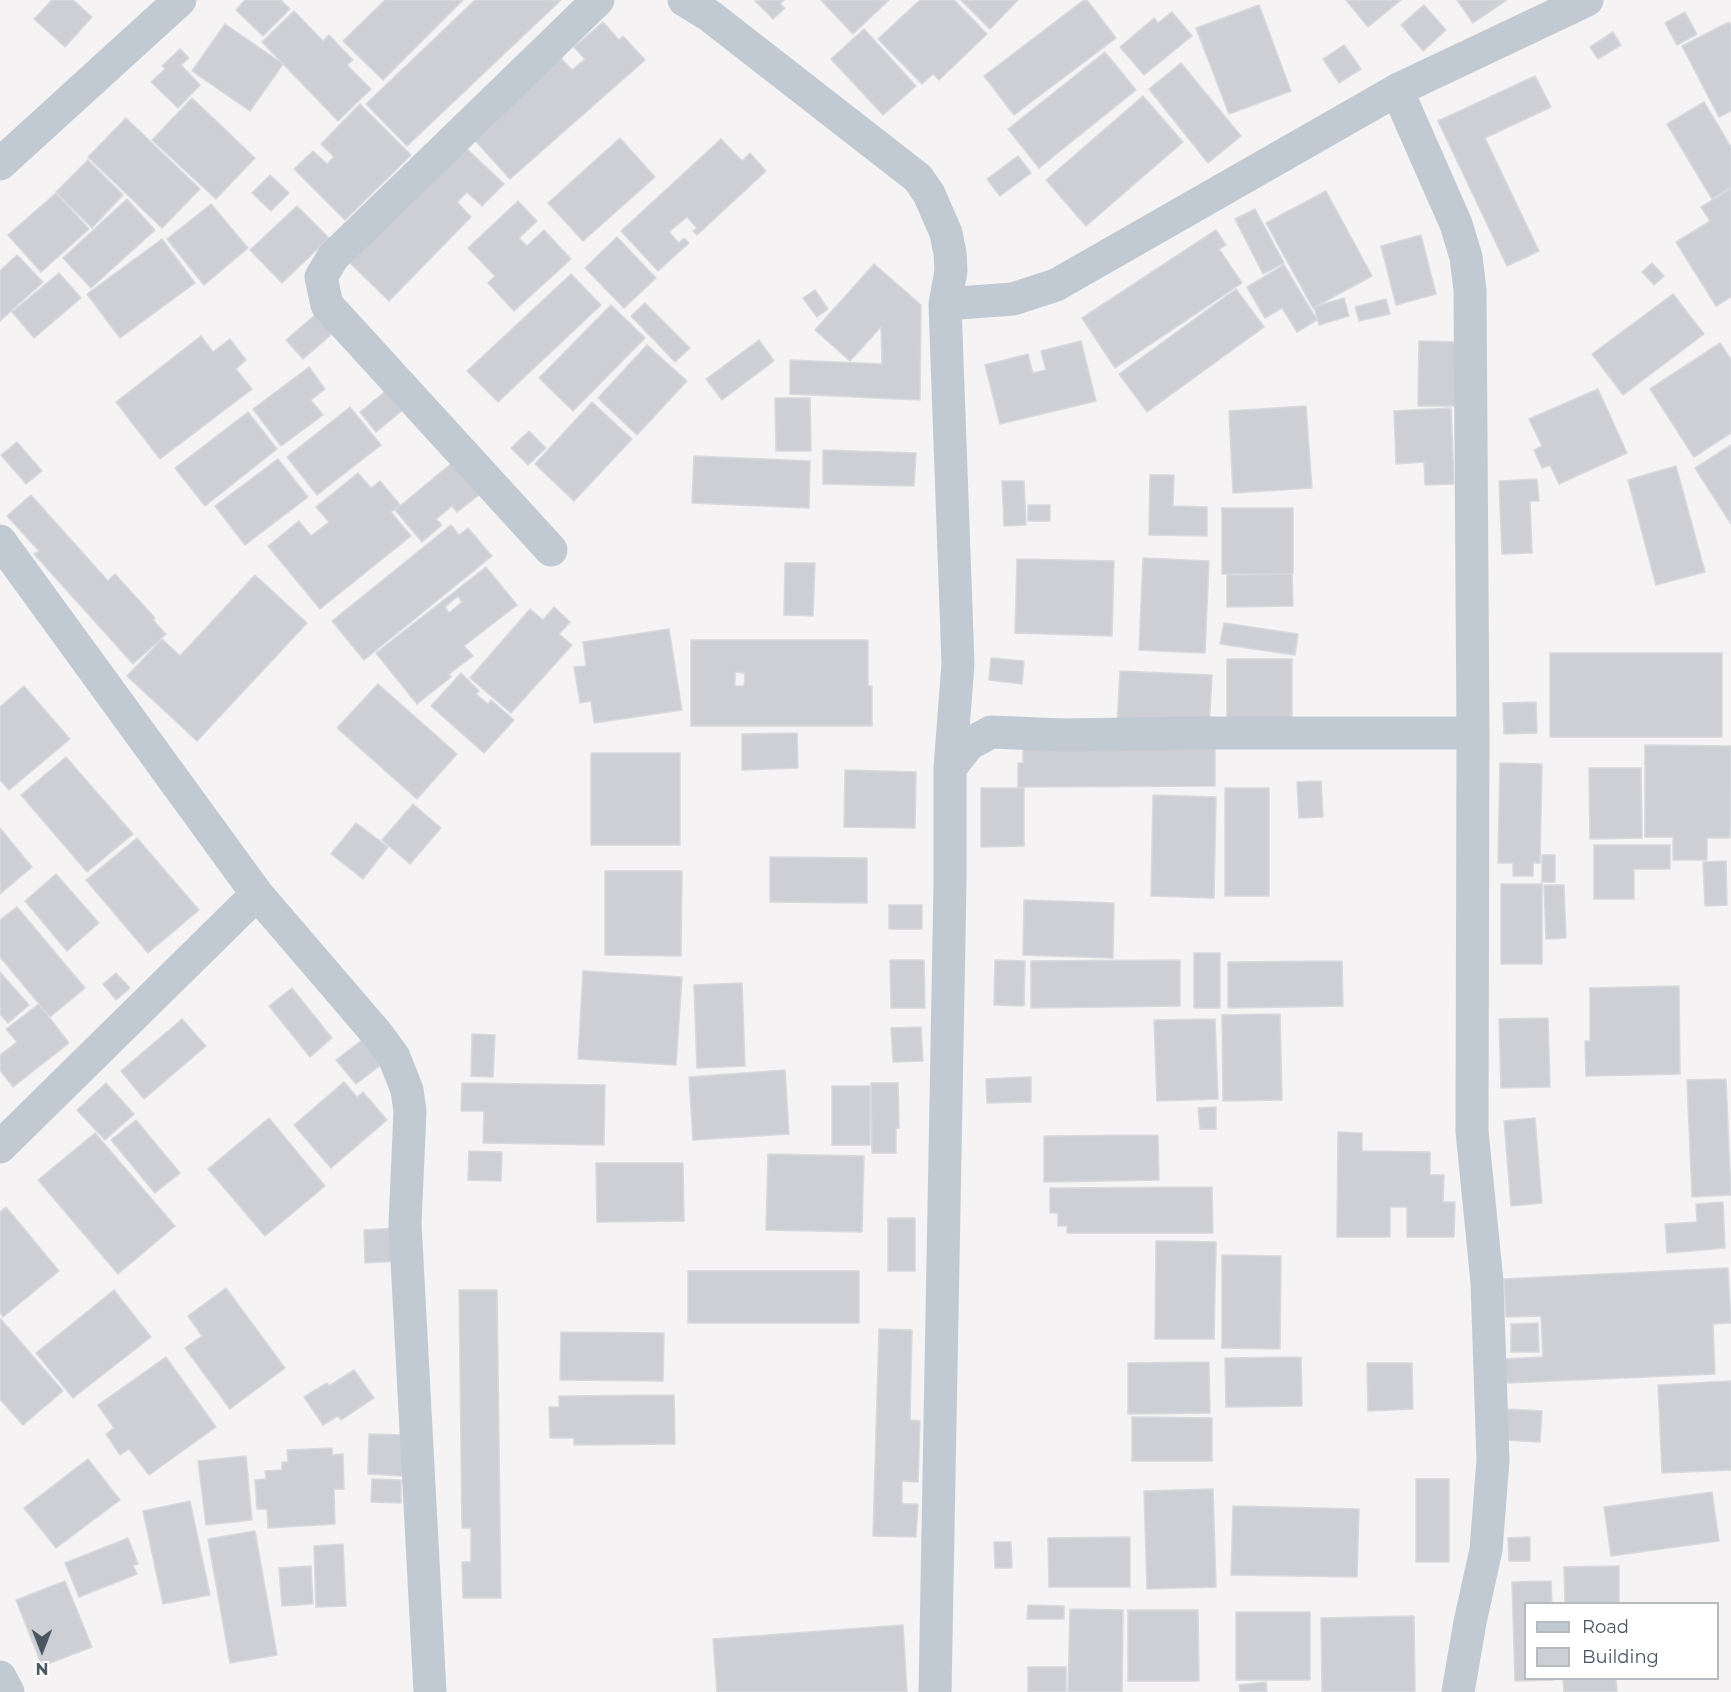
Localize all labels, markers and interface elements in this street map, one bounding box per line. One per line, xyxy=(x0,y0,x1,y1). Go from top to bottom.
legend xyxy=(1524,1602,1719,1680)
text: Road xyxy=(1582,1616,1629,1638)
north arrow xyxy=(12,1620,72,1680)
text: Building xyxy=(1582,1646,1659,1668)
text: N xyxy=(36,1659,48,1678)

